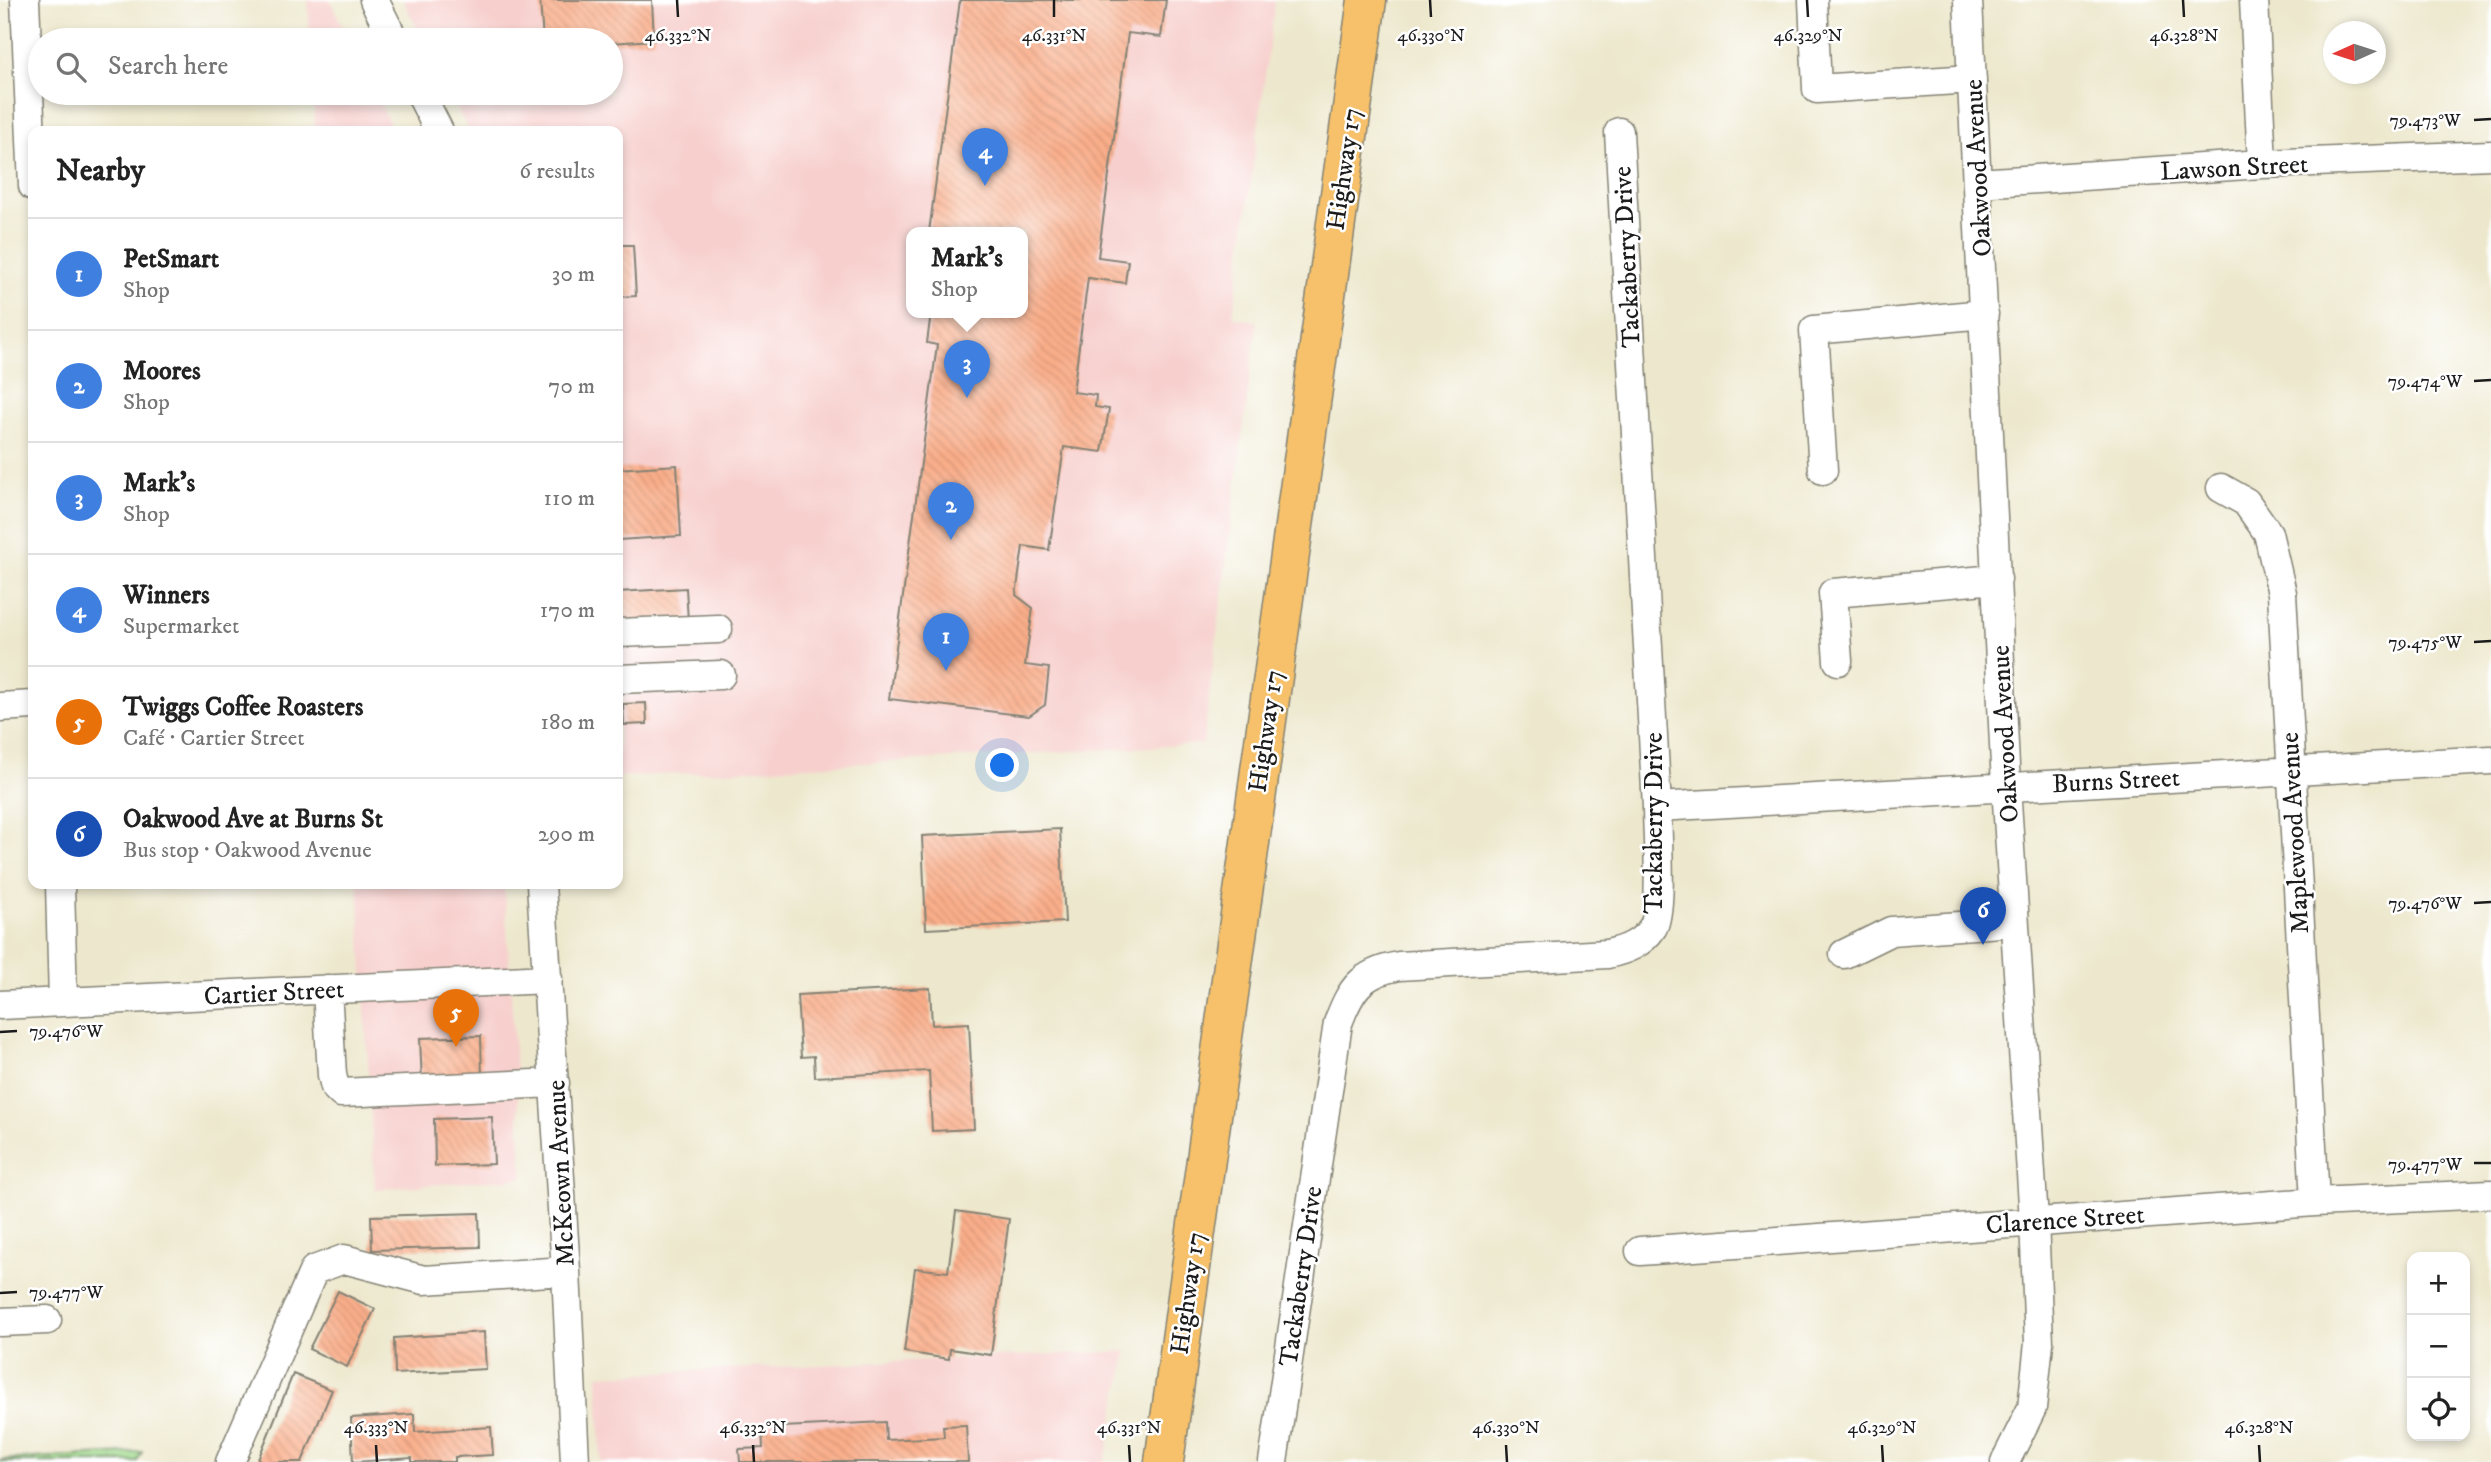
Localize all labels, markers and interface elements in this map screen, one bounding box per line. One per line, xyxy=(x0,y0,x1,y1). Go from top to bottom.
north arrow xyxy=(2323,21,2386,84)
text: 46.332°N xyxy=(645,25,712,47)
text: 46.331°N xyxy=(1022,25,1087,47)
text: 46.330°N xyxy=(1397,25,1465,47)
text: 46.329°N xyxy=(1773,25,1843,47)
text: 46.328°N xyxy=(2149,25,2219,47)
search box xyxy=(28,28,623,105)
icon: search xyxy=(52,48,90,86)
text: Search here xyxy=(108,50,228,83)
street label: Oakwood Avenue xyxy=(1957,78,2000,258)
street label: Highway 17 xyxy=(1320,106,1369,233)
text: 79.473°W xyxy=(2389,110,2461,132)
pin: 4 xyxy=(962,128,1008,186)
street label: Lawson Street xyxy=(2159,148,2309,189)
text: Nearby xyxy=(56,153,145,190)
text: 6 results xyxy=(519,157,595,186)
street label: Tackaberry Drive xyxy=(1606,165,1649,348)
popup xyxy=(906,227,1028,318)
text: Mark's xyxy=(931,242,1003,275)
text: PetSmart xyxy=(123,243,219,276)
text: 1 xyxy=(75,260,83,289)
text: 30 m xyxy=(552,260,595,289)
text: Shop xyxy=(931,275,978,304)
text: Shop xyxy=(123,276,170,305)
pin: 3 xyxy=(944,340,990,398)
text: Moores xyxy=(123,355,201,388)
text: 79.474°W xyxy=(2388,371,2463,393)
text: 2 xyxy=(73,372,85,401)
text: 70 m xyxy=(548,372,595,401)
text: Shop xyxy=(123,388,170,417)
text: Mark's xyxy=(123,467,195,500)
pin: 2 xyxy=(928,482,974,540)
text: 3 xyxy=(75,484,83,513)
text: 110 m xyxy=(544,484,595,513)
text: Shop xyxy=(123,500,170,529)
text: Winners xyxy=(123,579,210,612)
text: 4 xyxy=(72,596,86,625)
text: 170 m xyxy=(540,596,595,625)
text: Supermarket xyxy=(123,612,239,641)
pin: 1 xyxy=(923,613,969,671)
text: 79.475°W xyxy=(2388,632,2462,654)
street label: Oakwood Avenue xyxy=(1984,644,2027,824)
street label: Highway 17 xyxy=(1242,668,1291,795)
text: Twiggs Coffee Roasters xyxy=(123,691,363,724)
text: 5 xyxy=(73,708,85,737)
text: 180 m xyxy=(540,708,595,737)
text: Café · Cartier Street xyxy=(123,724,305,753)
street label: Maplewood Avenue xyxy=(2274,731,2317,934)
street label: Tackaberry Drive xyxy=(1638,732,1671,914)
your location xyxy=(985,748,1019,782)
street label: Burns Street xyxy=(2051,762,2181,801)
text: Oakwood Ave at Burns St xyxy=(123,803,383,836)
text: 6 xyxy=(73,820,85,849)
text: 290 m xyxy=(538,820,595,849)
text: Bus stop · Oakwood Avenue xyxy=(123,836,372,865)
pin: 6 xyxy=(1960,887,2006,945)
text: 79.476°W xyxy=(2388,893,2462,915)
street label: Cartier Street xyxy=(203,973,345,1014)
pin: 5 xyxy=(433,989,479,1047)
text: 79.476°W xyxy=(29,1021,103,1043)
street label: McKeown Avenue xyxy=(540,1079,583,1267)
text: 79.477°W xyxy=(2388,1154,2462,1176)
street label: Tackaberry Drive xyxy=(1273,1184,1330,1368)
street label: Clarence Street xyxy=(1985,1198,2146,1243)
street label: Highway 17 xyxy=(1164,1230,1213,1357)
map controls xyxy=(2407,1252,2470,1441)
button: + xyxy=(2407,1252,2470,1315)
text: 79.477°W xyxy=(29,1282,103,1304)
button: − xyxy=(2407,1315,2470,1378)
button: locate xyxy=(2407,1378,2470,1441)
text: 46.333°N xyxy=(344,1417,409,1439)
text: 46.332°N xyxy=(720,1417,787,1439)
text: 46.331°N xyxy=(1097,1417,1162,1439)
text: 46.330°N xyxy=(1472,1417,1540,1439)
text: 46.329°N xyxy=(1847,1417,1917,1439)
text: 46.328°N xyxy=(2224,1417,2294,1439)

